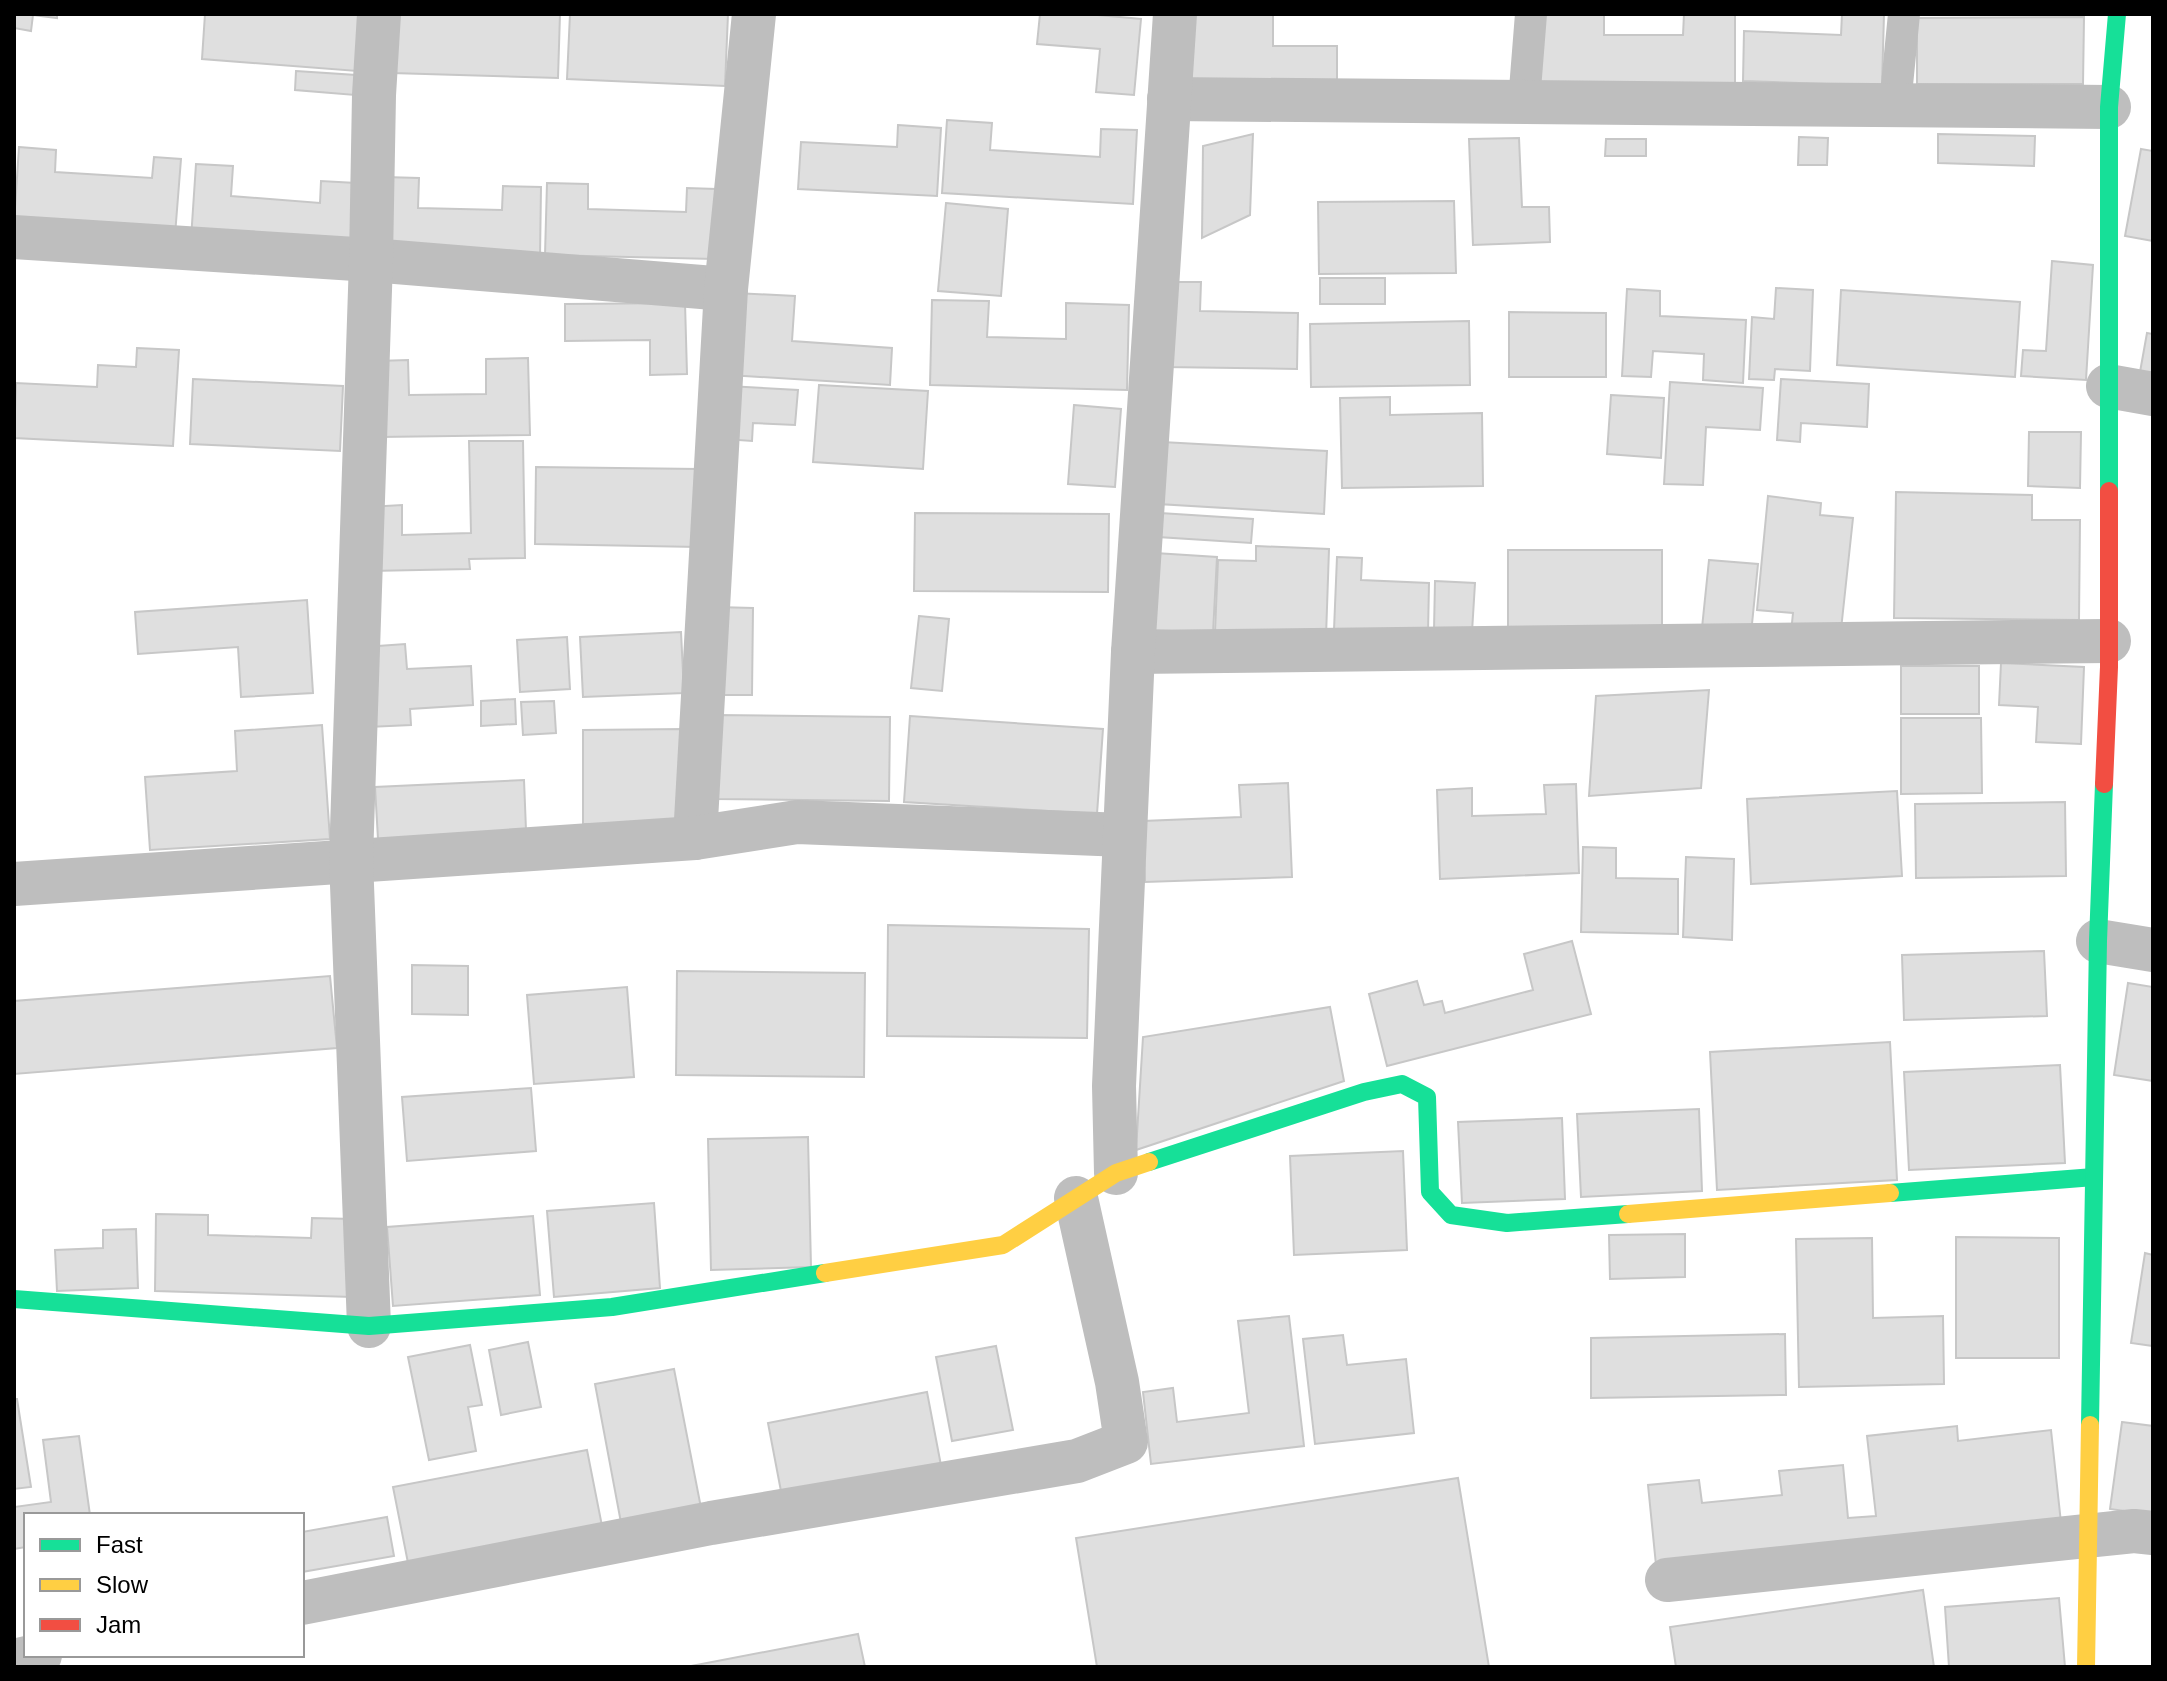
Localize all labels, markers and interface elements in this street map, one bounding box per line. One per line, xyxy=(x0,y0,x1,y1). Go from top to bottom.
legend xyxy=(24,1513,304,1657)
text: Fast xyxy=(96,1531,143,1558)
text: Slow xyxy=(96,1571,149,1598)
text: Jam xyxy=(96,1611,141,1638)

